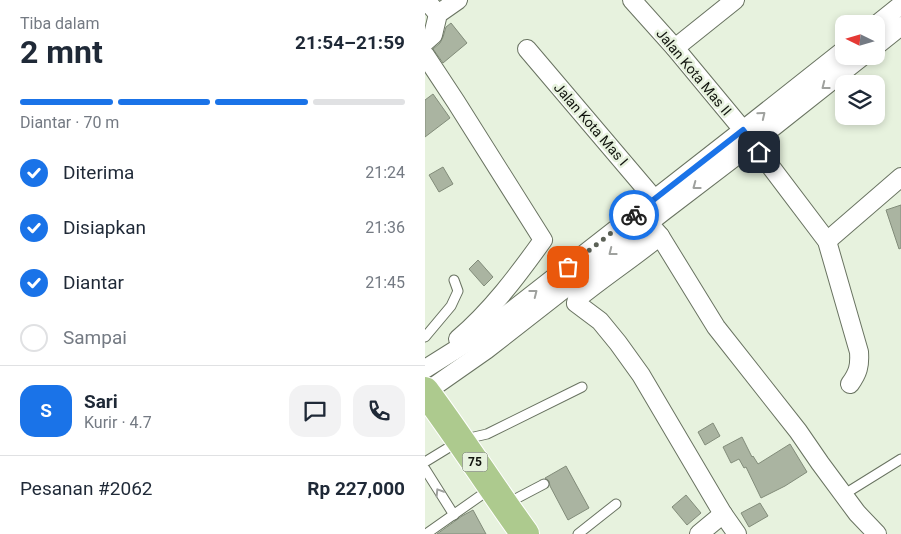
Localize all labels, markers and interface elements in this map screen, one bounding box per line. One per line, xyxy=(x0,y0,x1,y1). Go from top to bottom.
text: Tiba dalam xyxy=(20,14,99,33)
north arrow xyxy=(835,15,885,65)
map controls xyxy=(835,15,885,125)
street label: Jalan Kota Mas II xyxy=(653,26,735,118)
text: 21:54–21:59 xyxy=(295,31,405,54)
text: 2 mnt xyxy=(20,33,103,71)
button: layers xyxy=(835,75,885,125)
street label: Jalan Kota Mas I xyxy=(551,79,631,169)
one-way arrow xyxy=(822,81,831,89)
text: Diantar · 70 m xyxy=(20,113,119,132)
one-way arrow xyxy=(756,113,765,121)
pin xyxy=(738,131,780,173)
icon: home xyxy=(745,138,773,166)
icon: check xyxy=(20,159,48,187)
text: Diterima xyxy=(63,161,134,184)
text: 21:24 xyxy=(365,163,405,182)
one-way arrow xyxy=(692,180,702,189)
courier xyxy=(609,190,659,240)
icon: bike xyxy=(620,201,648,229)
icon: check xyxy=(20,214,48,242)
text: Disiapkan xyxy=(63,216,146,239)
text: 21:36 xyxy=(365,218,405,237)
pin xyxy=(547,246,589,288)
one-way arrow xyxy=(608,246,618,255)
icon: bag xyxy=(554,253,582,281)
icon: check xyxy=(20,269,48,297)
text: Diantar xyxy=(63,271,124,294)
text: 21:45 xyxy=(365,273,405,292)
one-way arrow xyxy=(529,290,538,299)
text: Sampai xyxy=(63,326,127,349)
button: chat xyxy=(289,385,341,437)
button: phone xyxy=(353,385,405,437)
text: Sari xyxy=(84,390,118,413)
text: S xyxy=(40,399,52,422)
text: Kurir · 4.7 xyxy=(84,413,152,432)
road number: 75 xyxy=(463,452,487,472)
text: Pesanan #2062 xyxy=(20,477,153,500)
text: Rp 227,000 xyxy=(307,477,405,500)
one-way arrow xyxy=(436,488,446,497)

